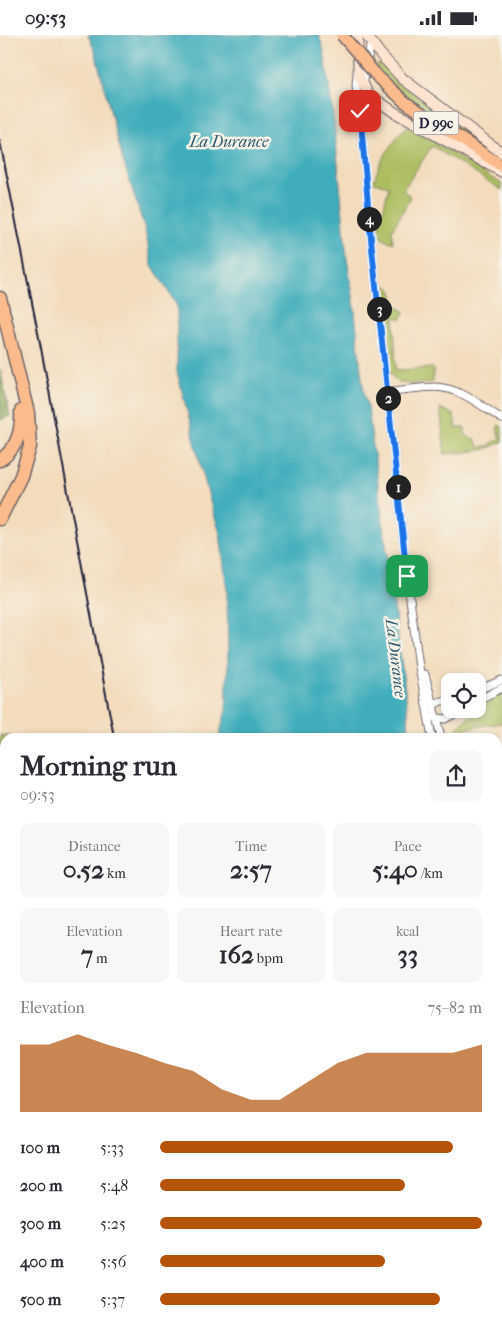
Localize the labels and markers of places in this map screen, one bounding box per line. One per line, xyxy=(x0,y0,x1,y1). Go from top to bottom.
pin xyxy=(339,90,381,132)
pin: 4 xyxy=(356,207,382,231)
pin: 3 xyxy=(366,297,392,321)
pin: 2 xyxy=(376,385,400,411)
pin: 1 xyxy=(386,475,410,499)
pin xyxy=(386,555,428,597)

